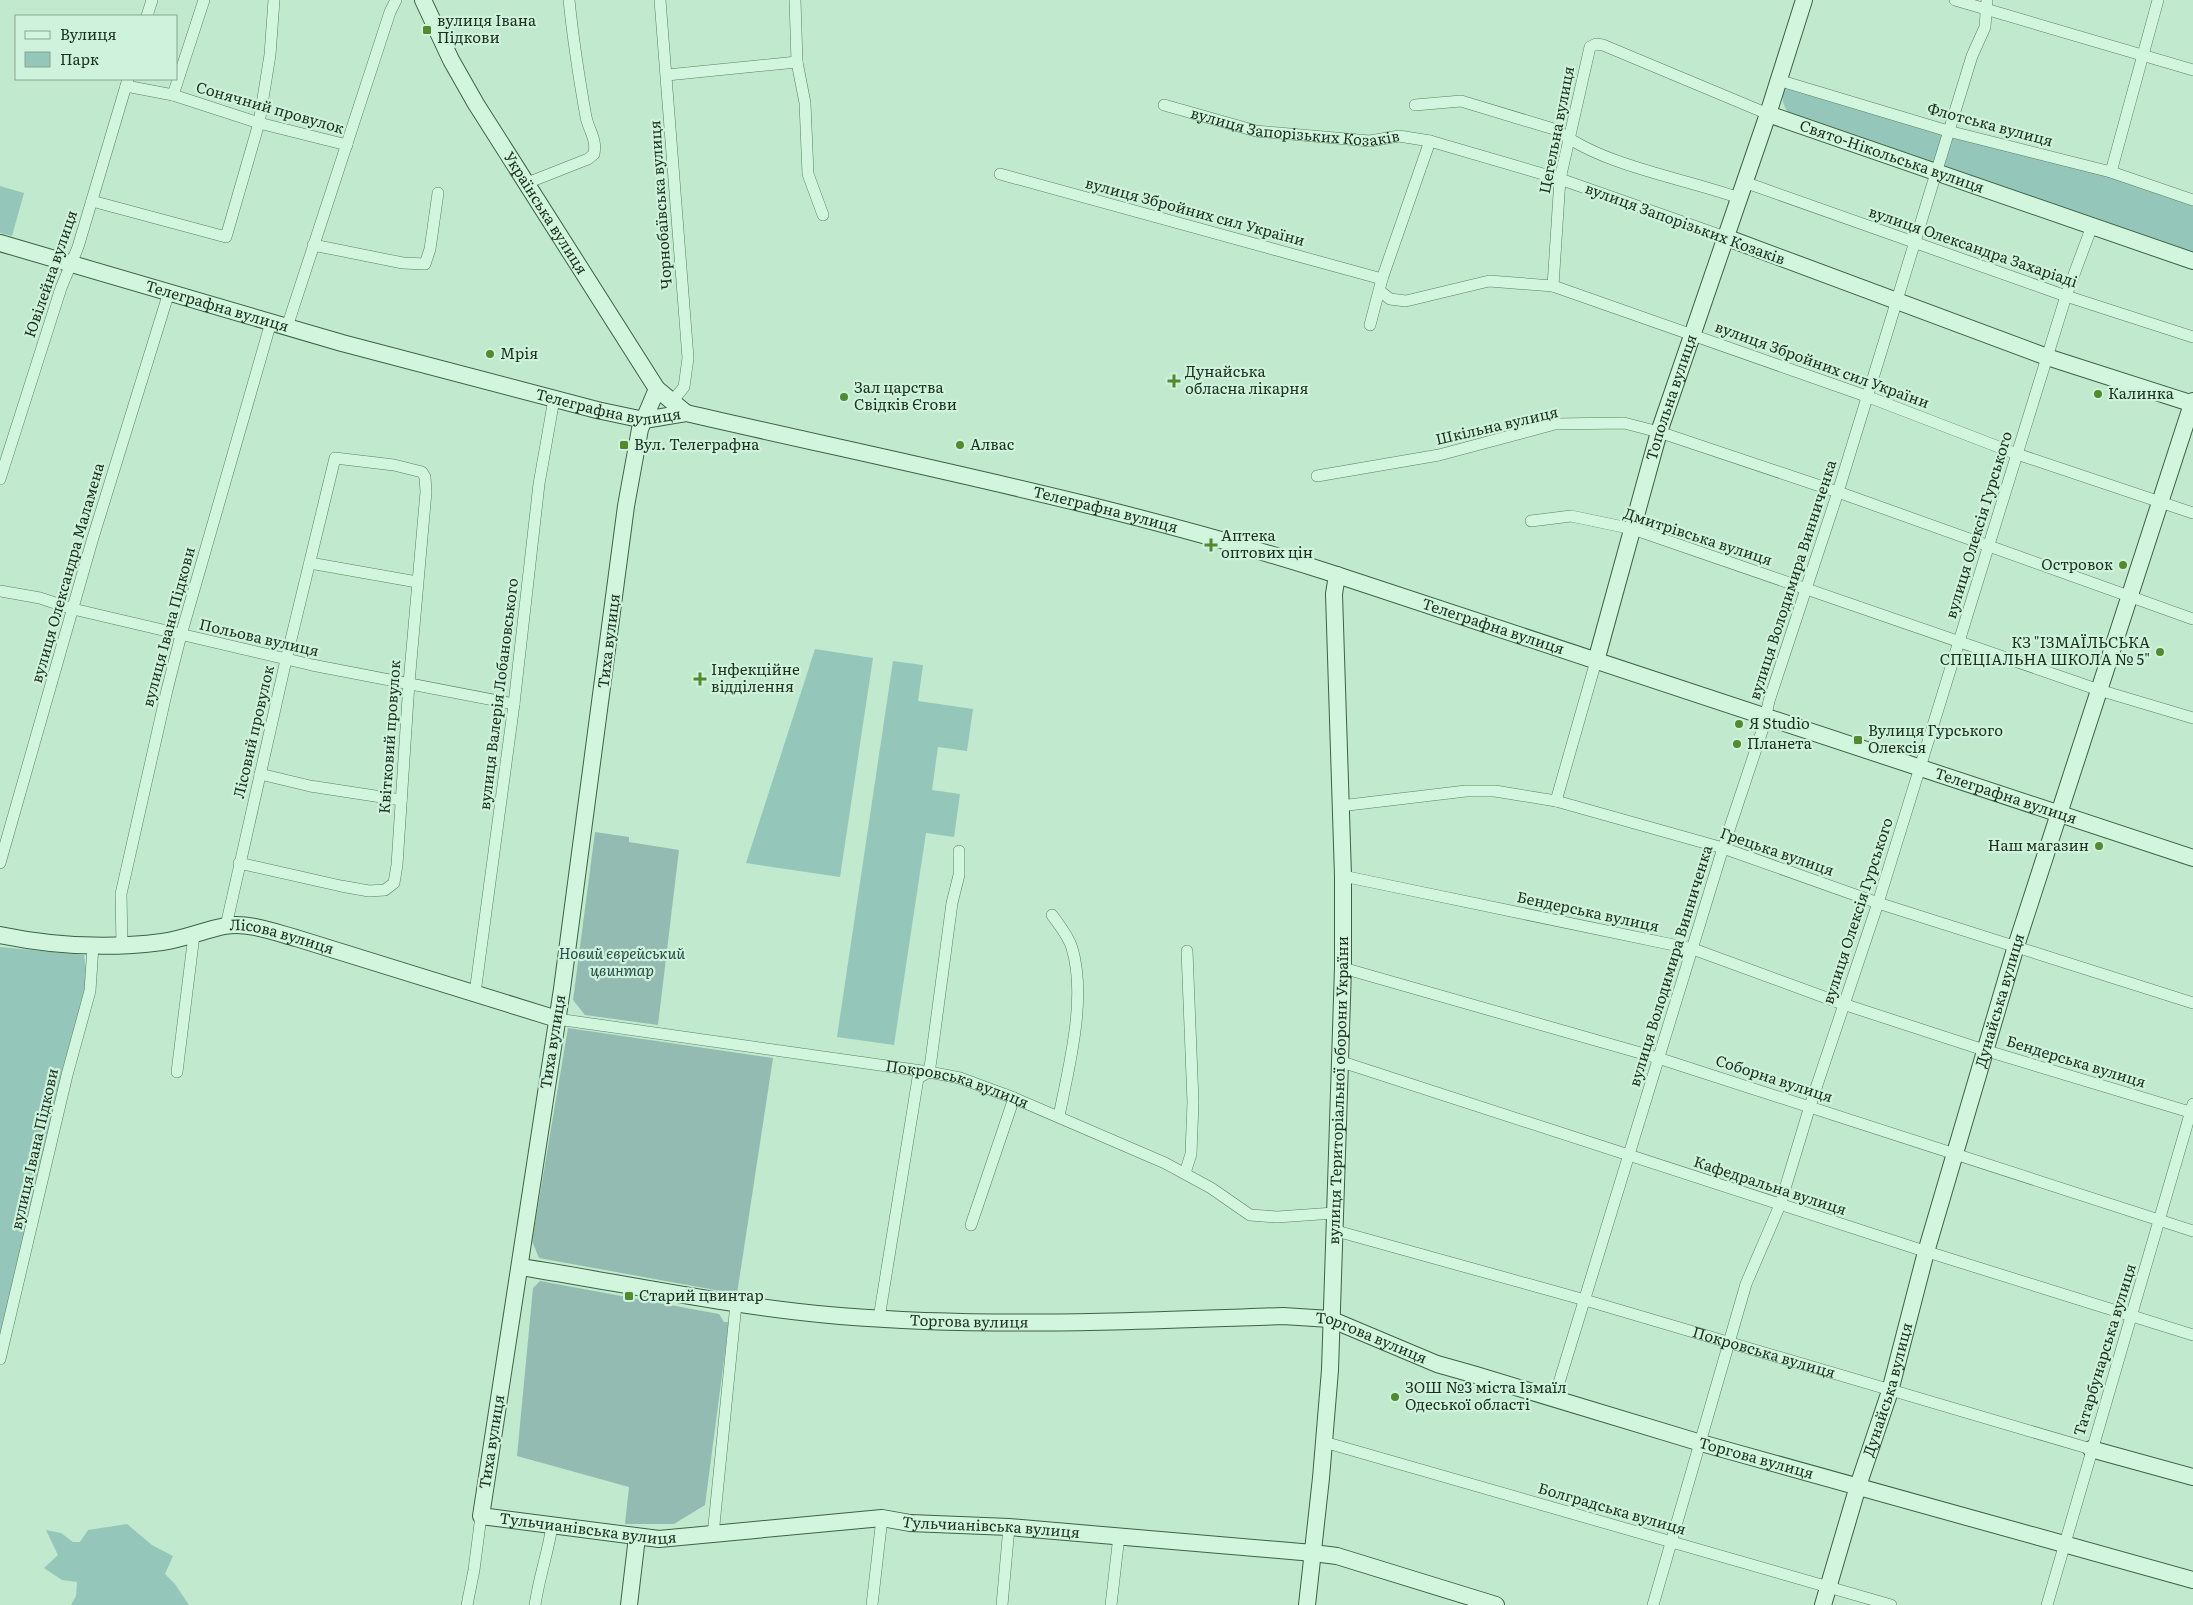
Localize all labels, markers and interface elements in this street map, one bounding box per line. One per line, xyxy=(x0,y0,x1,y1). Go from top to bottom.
place label: вулиця Івана Підкови xyxy=(437,8,537,48)
legend xyxy=(15,15,178,80)
text: Вулиця xyxy=(60,22,117,45)
marker: вулиця Івана Підкови xyxy=(421,24,433,36)
text: Парк xyxy=(60,47,99,70)
street label: Цегельна вулиця xyxy=(1532,64,1579,196)
street label: Сонячний провулок xyxy=(194,74,347,139)
street label: Флотська вулиця xyxy=(1925,96,2056,151)
street label: вулиця Запорізьких Козаків xyxy=(1188,100,1401,151)
street label: Свято-Нікольська вулиця xyxy=(1797,113,1988,198)
street label: Чорнобаївська вулиця xyxy=(642,120,677,291)
street label: Українська вулиця xyxy=(499,146,594,278)
street label: вулиця Збройних сил України xyxy=(1083,170,1308,251)
street label: вулиця Запорізьких Козаків xyxy=(1582,176,1789,270)
street label: вулиця Олександра Захаріаді xyxy=(1866,199,2081,292)
street label: Ювілейна вулиця xyxy=(17,207,82,340)
street label: Телеграфна вулиця xyxy=(143,273,292,337)
street label: вулиця Збройних сил України xyxy=(1712,314,1933,413)
street label: Топольна вулиця xyxy=(1639,331,1702,463)
place label: Мрія xyxy=(500,341,538,364)
marker: Мрія xyxy=(484,348,496,360)
place label: Дунайська обласна лікарня xyxy=(1185,359,1308,399)
marker: Дунайська обласна лікарня xyxy=(1167,374,1181,388)
place label: Зал царства Свідків Єгови xyxy=(854,375,957,415)
street label: Телеграфна вулиця xyxy=(533,381,682,430)
place label: Калинка xyxy=(2108,381,2175,404)
marker: Калинка xyxy=(2092,388,2104,400)
marker: Зал царства Свідків Єгови xyxy=(838,391,850,403)
street label: Шкільна вулиця xyxy=(1433,399,1560,450)
street label: вулиця Олексія Гурського xyxy=(1938,428,2017,621)
place label: Вул. Телеграфна xyxy=(634,432,760,455)
place label: Алвас xyxy=(970,432,1015,455)
marker: Вул. Телеграфна xyxy=(618,439,630,451)
marker: Алвас xyxy=(954,439,966,451)
street label: вулиця Володимира Винниченка xyxy=(1742,456,1842,703)
street label: вулиця Олександра Маламена xyxy=(24,459,109,685)
street label: Телеграфна вулиця xyxy=(1031,479,1181,538)
street label: Дмитрівська вулиця xyxy=(1621,501,1776,570)
place label: Аптека оптових цін xyxy=(1221,523,1313,563)
marker: Аптека оптових цін xyxy=(1205,539,1217,551)
street label: вулиця Івана Підкови xyxy=(135,544,200,709)
place label: Островок xyxy=(2041,552,2113,575)
marker: Островок xyxy=(2117,559,2129,571)
street label: вулиця Валерія Лобановського xyxy=(472,576,523,811)
street label: Телеграфна вулиця xyxy=(1419,591,1568,659)
street label: Тиха вулиця xyxy=(590,592,625,690)
street label: Польова вулиця xyxy=(197,612,322,662)
place label: КЗ "ІЗМАЇЛЬСЬКА СПЕЦІАЛЬНА ШКОЛА № 5" xyxy=(1940,630,2150,670)
marker: КЗ "ІЗМАЇЛЬСЬКА СПЕЦІАЛЬНА ШКОЛА № 5" xyxy=(2154,646,2166,658)
place label: Інфекційне відділення xyxy=(711,657,800,697)
street label: Квітковий провулок xyxy=(372,659,405,815)
street label: Лісовий провулок xyxy=(226,663,279,800)
marker: Інфекційне відділення xyxy=(693,672,707,686)
place label: Я Studio xyxy=(1749,711,1810,734)
marker: Я Studio xyxy=(1733,718,1745,730)
place label: Вулиця Гурського Олексія xyxy=(1868,718,2003,758)
place label: Планета xyxy=(1747,731,1813,754)
marker: Вулиця Гурського Олексія xyxy=(1852,734,1864,746)
marker: Планета xyxy=(1731,738,1743,750)
street label: Телеграфна вулиця xyxy=(1932,760,2080,829)
street label: вулиця Олексія Гурського xyxy=(1816,814,1898,1007)
street label: Грецька вулиця xyxy=(1717,820,1838,881)
place label: Наш магазин xyxy=(1988,833,2089,856)
marker: Наш магазин xyxy=(2093,840,2105,852)
street label: вулиця Володимира Винниченка xyxy=(1622,841,1718,1089)
street label: Бендерська вулиця xyxy=(1515,884,1662,937)
street label: Лісова вулиця xyxy=(229,912,337,959)
street label: Дунайська вулиця xyxy=(1968,930,2029,1070)
street label: вулиця Територіальної оборони України xyxy=(1321,936,1353,1245)
park label: Новий єврейський цвинтар xyxy=(559,941,685,981)
street label: Тиха вулиця xyxy=(533,993,570,1091)
street label: Бендерська вулиця xyxy=(2004,1028,2149,1093)
street label: Соборна вулиця xyxy=(1713,1048,1836,1107)
street label: Покровська вулиця xyxy=(884,1053,1033,1113)
street label: вулиця Івана Підкови xyxy=(4,1066,63,1232)
street label: Кафедральна вулиця xyxy=(1691,1149,1850,1220)
street label: Татарбунарська вулиця xyxy=(2066,1260,2141,1439)
place label: Старий цвинтар xyxy=(639,1283,764,1306)
marker: Старий цвинтар xyxy=(623,1290,635,1302)
street label: Торгова вулиця xyxy=(1315,1305,1431,1369)
street label: Торгова вулиця xyxy=(909,1307,1028,1333)
street label: Покровська вулиця xyxy=(1690,1319,1838,1383)
street label: Дунайська вулиця xyxy=(1856,1320,1917,1459)
place label: ЗОШ №3 міста Ізмаїл Одеської області xyxy=(1405,1375,1567,1415)
marker: ЗОШ №3 міста Ізмаїл Одеської області xyxy=(1389,1391,1401,1403)
street label: Тиха вулиця xyxy=(472,1393,509,1491)
street label: Торгова вулиця xyxy=(1696,1430,1817,1484)
street label: Болградська вулиця xyxy=(1536,1475,1689,1540)
street label: Тульчианівська вулиця xyxy=(498,1505,677,1549)
street label: Тульчианівська вулиця xyxy=(900,1509,1081,1543)

